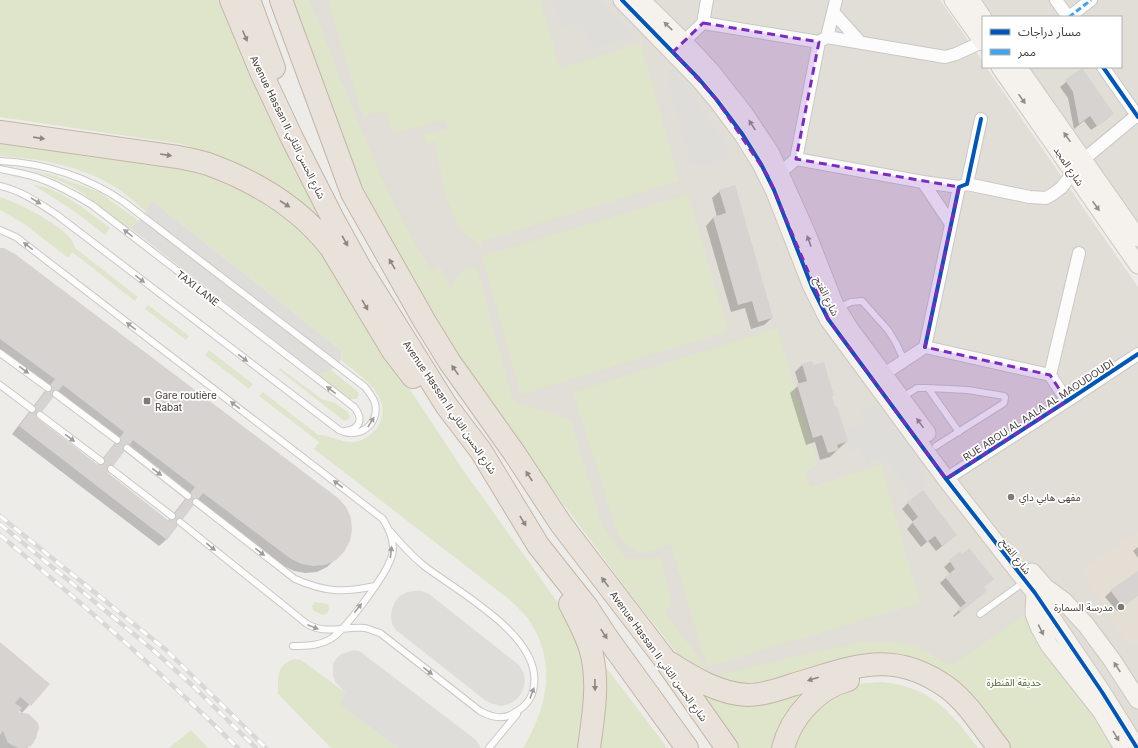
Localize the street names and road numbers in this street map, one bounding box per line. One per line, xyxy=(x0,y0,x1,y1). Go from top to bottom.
street label: Avenue Hassan II شارع الحسن الثاني xyxy=(246,53,328,202)
street label: شارع المجد xyxy=(1050,144,1087,189)
street label: TAXI LANE xyxy=(174,268,222,308)
street label: شارع الفتح xyxy=(811,274,842,319)
street label: Avenue Hassan II شارع الحسن الثاني xyxy=(399,338,499,477)
street label: RUE ABOU AL AALA AL MAOUDOUDI xyxy=(961,357,1115,463)
street label: شارع الفتح xyxy=(997,536,1034,578)
street label: Avenue Hassan II شارع الحسن الثاني xyxy=(606,589,710,725)

